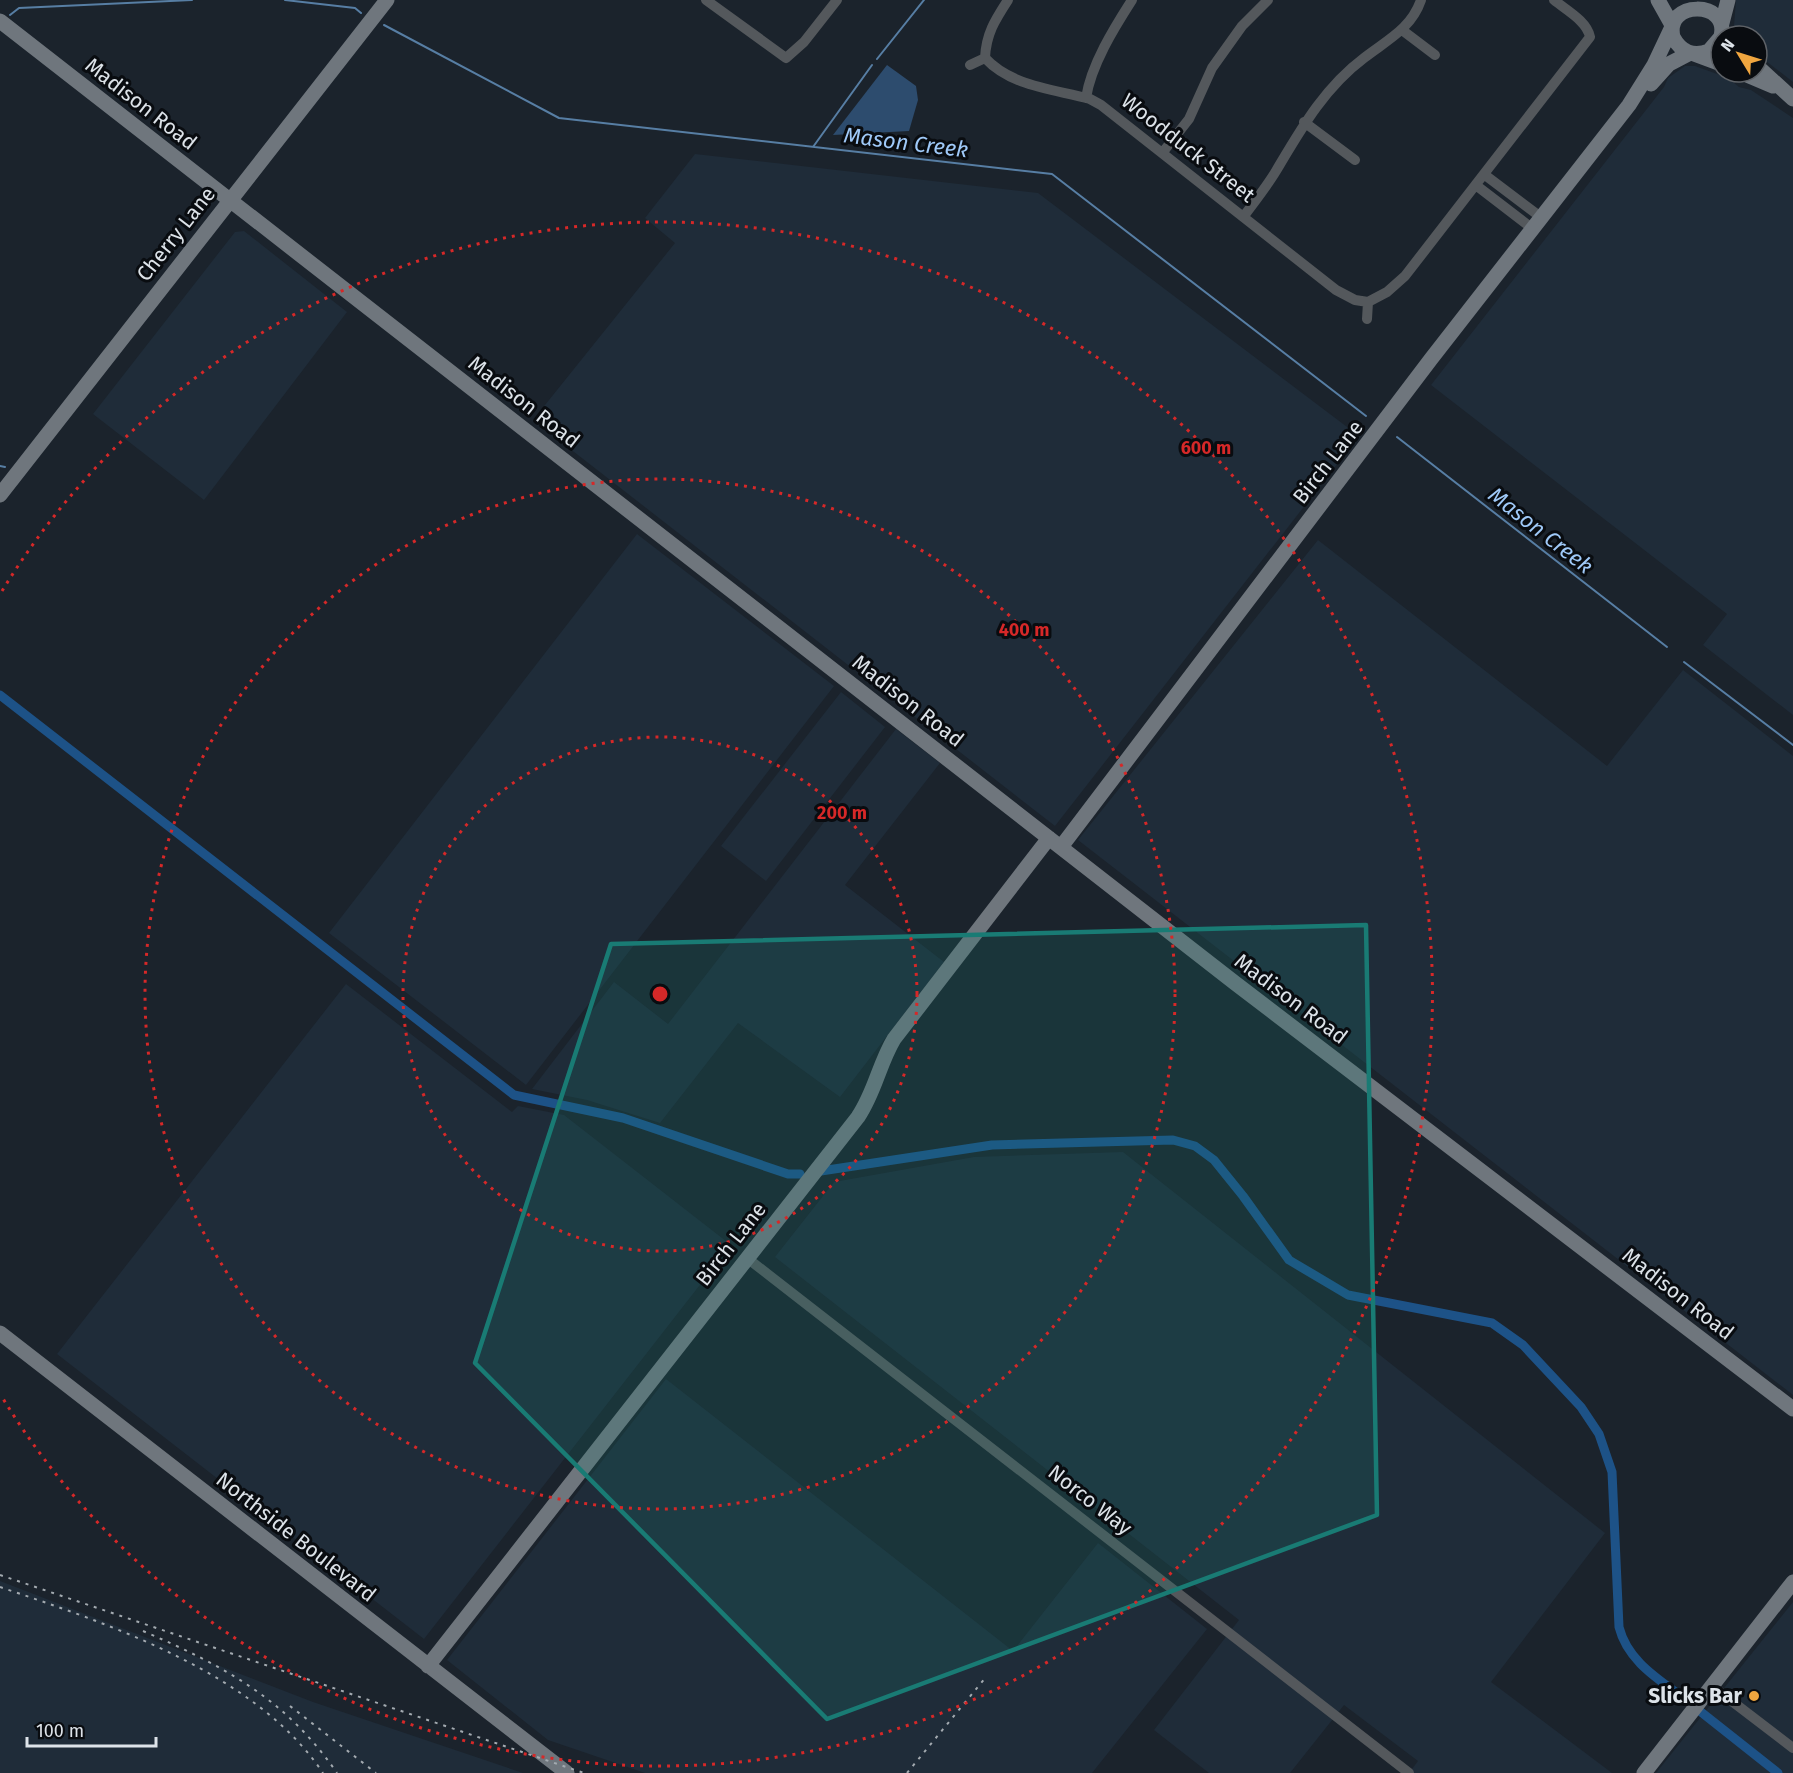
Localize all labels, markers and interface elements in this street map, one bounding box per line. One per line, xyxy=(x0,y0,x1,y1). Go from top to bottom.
north arrow xyxy=(1709,24,1769,84)
text: N xyxy=(1717,35,1738,55)
street label: Madison Road xyxy=(80,52,202,156)
street label: Woodduck Street xyxy=(1116,88,1260,208)
water label: Mason Creek xyxy=(842,121,970,164)
street label: Cherry Lane xyxy=(131,182,221,286)
street label: Madison Road xyxy=(463,350,585,454)
street label: Birch Lane xyxy=(1287,415,1369,509)
text: 600 m xyxy=(1181,437,1231,459)
water label: Mason Creek xyxy=(1483,481,1598,580)
text: 400 m xyxy=(999,619,1049,641)
street label: Madison Road xyxy=(847,649,969,753)
text: 200 m xyxy=(817,802,867,824)
street label: Madison Road xyxy=(1229,948,1353,1050)
centre of rings xyxy=(650,984,670,1004)
street label: Birch Lane xyxy=(690,1197,772,1291)
street label: Madison Road xyxy=(1617,1242,1739,1346)
street label: Norco Way xyxy=(1043,1459,1138,1541)
street label: Northside Boulevard xyxy=(211,1466,381,1608)
place label: Slicks Bar xyxy=(1648,1683,1743,1709)
marker: Slicks Bar xyxy=(1747,1689,1761,1703)
scale bar xyxy=(27,1710,156,1748)
text: 100 m xyxy=(36,1720,84,1742)

